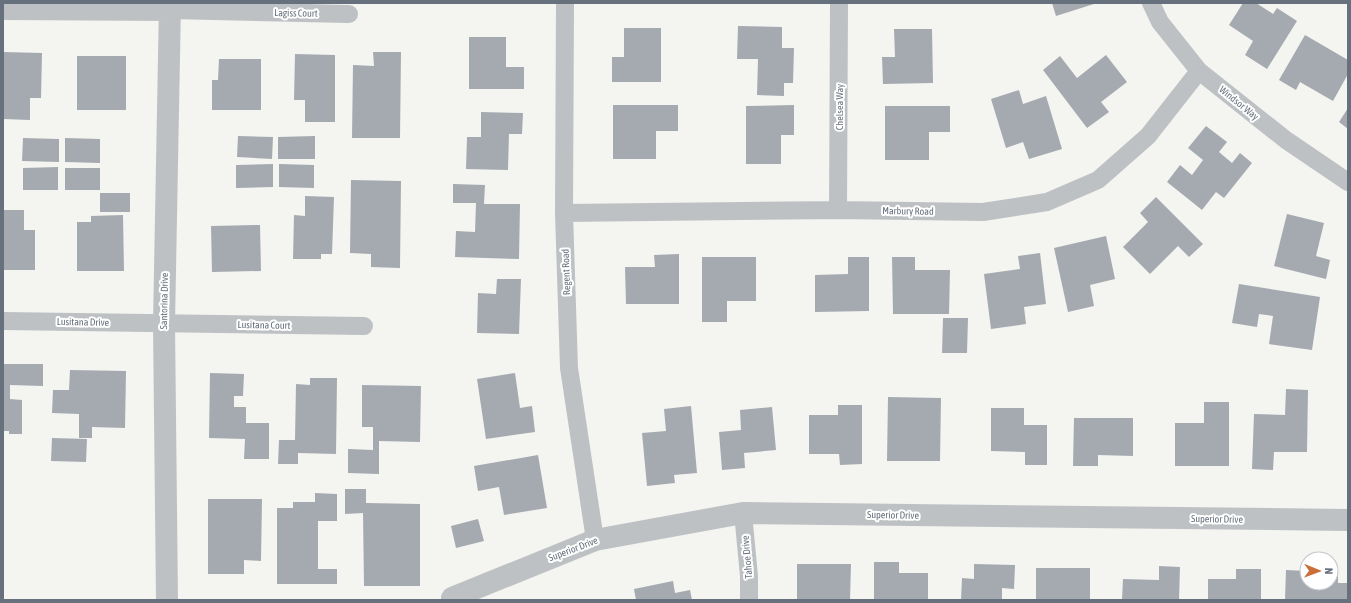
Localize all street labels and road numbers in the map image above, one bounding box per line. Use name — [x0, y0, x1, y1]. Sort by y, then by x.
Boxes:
street label: Lagiss Court — [274, 7, 318, 19]
street label: Chelsea Way — [834, 84, 845, 130]
street label: Windsor Way — [1217, 84, 1261, 122]
street label: Marbury Road — [882, 205, 934, 217]
street label: Regent Road — [560, 248, 572, 295]
street label: Santorina Drive — [158, 272, 170, 329]
street label: Lusitana Drive — [57, 316, 110, 328]
street label: Lusitana Court — [238, 319, 291, 331]
street label: Superior Drive — [867, 509, 920, 521]
street label: Superior Drive — [1191, 513, 1244, 525]
street label: Superior Drive — [547, 534, 600, 563]
street label: Tahoe Drive — [740, 535, 754, 579]

